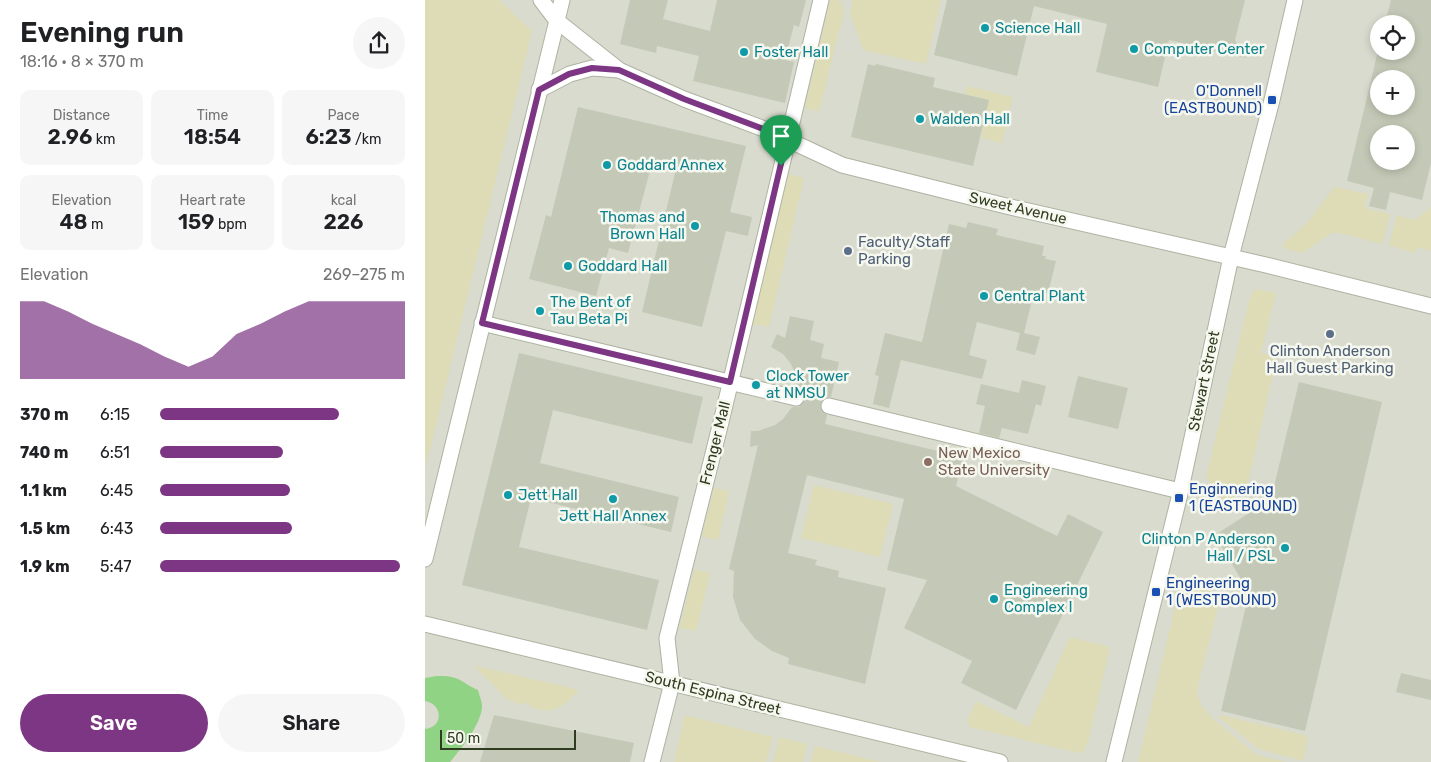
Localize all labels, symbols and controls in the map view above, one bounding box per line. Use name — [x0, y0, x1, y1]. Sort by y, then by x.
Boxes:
map controls — [1370, 15, 1415, 170]
button: locate — [1370, 15, 1415, 60]
text: Evening run — [20, 16, 184, 49]
button: share — [353, 17, 405, 69]
place label: Science Hall — [995, 19, 1080, 37]
marker: Science Hall — [979, 22, 991, 34]
place label: Computer Center — [1144, 40, 1265, 58]
place label: Foster Hall — [754, 43, 828, 61]
marker: Computer Center — [1128, 43, 1140, 55]
marker: Foster Hall — [738, 46, 750, 58]
text: 18:16 · 8 × 370 m — [20, 52, 144, 71]
button: + — [1370, 70, 1415, 115]
place label: O'Donnell (EASTBOUND) — [1164, 82, 1262, 117]
marker: O'Donnell (EASTBOUND) — [1266, 94, 1278, 106]
text: Distance — [53, 107, 110, 124]
text: Time — [197, 107, 228, 124]
text: Pace — [327, 107, 360, 124]
place label: Walden Hall — [930, 110, 1010, 128]
marker: Walden Hall — [914, 113, 926, 125]
pin — [760, 115, 802, 166]
icon: arrive — [767, 122, 795, 150]
text: 2.96 — [48, 124, 92, 149]
text: 18:54 — [184, 124, 241, 149]
text: 6:23 — [305, 124, 352, 149]
button: − — [1370, 125, 1415, 170]
text: km — [92, 131, 115, 148]
text: /km — [352, 131, 382, 148]
place label: Goddard Annex — [617, 156, 724, 174]
marker: Goddard Annex — [601, 159, 613, 171]
street label: Sweet Avenue — [967, 188, 1069, 228]
text: Elevation — [52, 192, 112, 209]
text: Heart rate — [180, 192, 245, 209]
text: kcal — [331, 192, 356, 209]
place label: Thomas and Brown Hall — [600, 208, 685, 243]
text: 48 — [60, 209, 88, 234]
text: 159 — [178, 209, 214, 234]
text: 226 — [323, 209, 364, 234]
text: m — [88, 216, 103, 233]
text: bpm — [214, 216, 247, 233]
marker: Thomas and Brown Hall — [689, 220, 701, 232]
place label: Faculty/Staff Parking — [858, 233, 950, 268]
marker: Faculty/Staff Parking — [842, 245, 854, 257]
place label: Goddard Hall — [578, 257, 667, 275]
marker: Goddard Hall — [562, 260, 574, 272]
text: Elevation — [20, 265, 89, 284]
text: 269–275 m — [323, 265, 405, 284]
place label: Central Plant — [994, 287, 1085, 305]
marker: Central Plant — [978, 290, 990, 302]
place label: The Bent of Tau Beta Pi — [550, 293, 631, 328]
marker: The Bent of Tau Beta Pi — [534, 305, 546, 317]
marker: Clinton Anderson Hall Guest Parking — [1324, 328, 1336, 340]
street label: Stewart Street — [1185, 329, 1223, 433]
place label: Clinton Anderson Hall Guest Parking — [1266, 342, 1394, 377]
place label: Clock Tower at NMSU — [766, 367, 849, 402]
marker: Clock Tower at NMSU — [750, 379, 762, 391]
street label: Frenger Mall — [696, 399, 734, 487]
text: 370 m — [20, 405, 69, 424]
text: 6:15 — [100, 405, 130, 424]
text: 740 m — [20, 443, 69, 462]
text: 6:51 — [100, 443, 130, 462]
place label: New Mexico State University — [938, 444, 1050, 479]
marker: New Mexico State University — [922, 456, 934, 468]
place label: Enginnering 1 (EASTBOUND) — [1189, 480, 1297, 515]
text: 1.1 km — [20, 481, 67, 500]
text: 6:45 — [100, 481, 133, 500]
place label: Jett Hall — [518, 486, 578, 504]
marker: Jett Hall — [502, 489, 514, 501]
marker: Enginnering 1 (EASTBOUND) — [1173, 492, 1185, 504]
marker: Jett Hall Annex — [607, 493, 619, 505]
place label: Jett Hall Annex — [559, 507, 667, 525]
text: 1.5 km — [20, 519, 70, 538]
text: 6:43 — [100, 519, 133, 538]
place label: Clinton P Anderson Hall / PSL — [1141, 530, 1276, 565]
marker: Clinton P Anderson Hall / PSL — [1279, 542, 1291, 554]
text: 1.9 km — [20, 557, 70, 576]
text: 5:47 — [100, 557, 131, 576]
place label: Engineering 1 (WESTBOUND) — [1166, 574, 1276, 609]
place label: Engineering Complex I — [1004, 581, 1088, 616]
marker: Engineering 1 (WESTBOUND) — [1150, 586, 1162, 598]
marker: Engineering Complex I — [988, 593, 1000, 605]
street label: South Espina Street — [643, 667, 783, 719]
button: Save — [20, 694, 208, 752]
button: Share — [218, 694, 405, 752]
scale bar — [440, 727, 576, 750]
text: 50 m — [447, 730, 480, 747]

